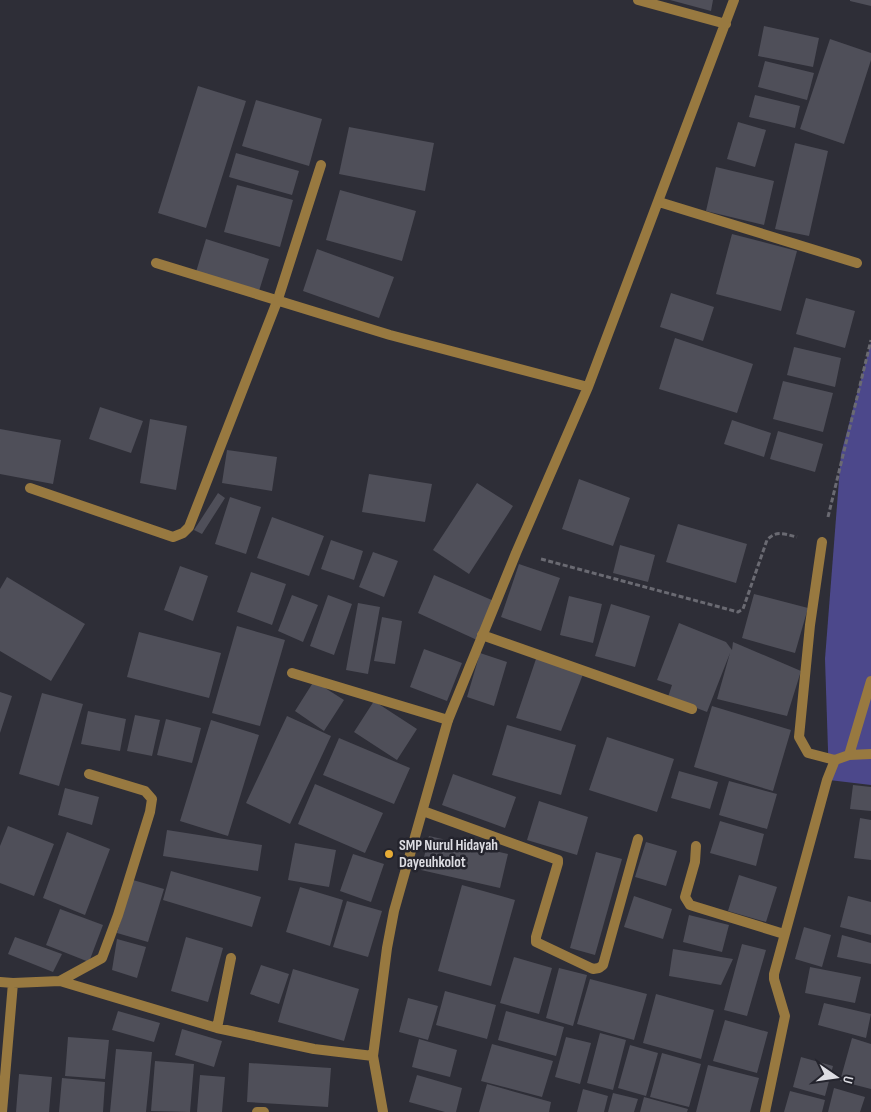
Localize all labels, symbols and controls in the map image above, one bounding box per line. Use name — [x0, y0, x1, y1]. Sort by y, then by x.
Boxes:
place label: SMP Nurul Hidayah Dayeuhkolot — [399, 836, 498, 872]
marker: SMP Nurul Hidayah Dayeuhkolot — [383, 848, 395, 860]
north arrow — [811, 1052, 861, 1102]
text: U — [839, 1074, 857, 1085]

